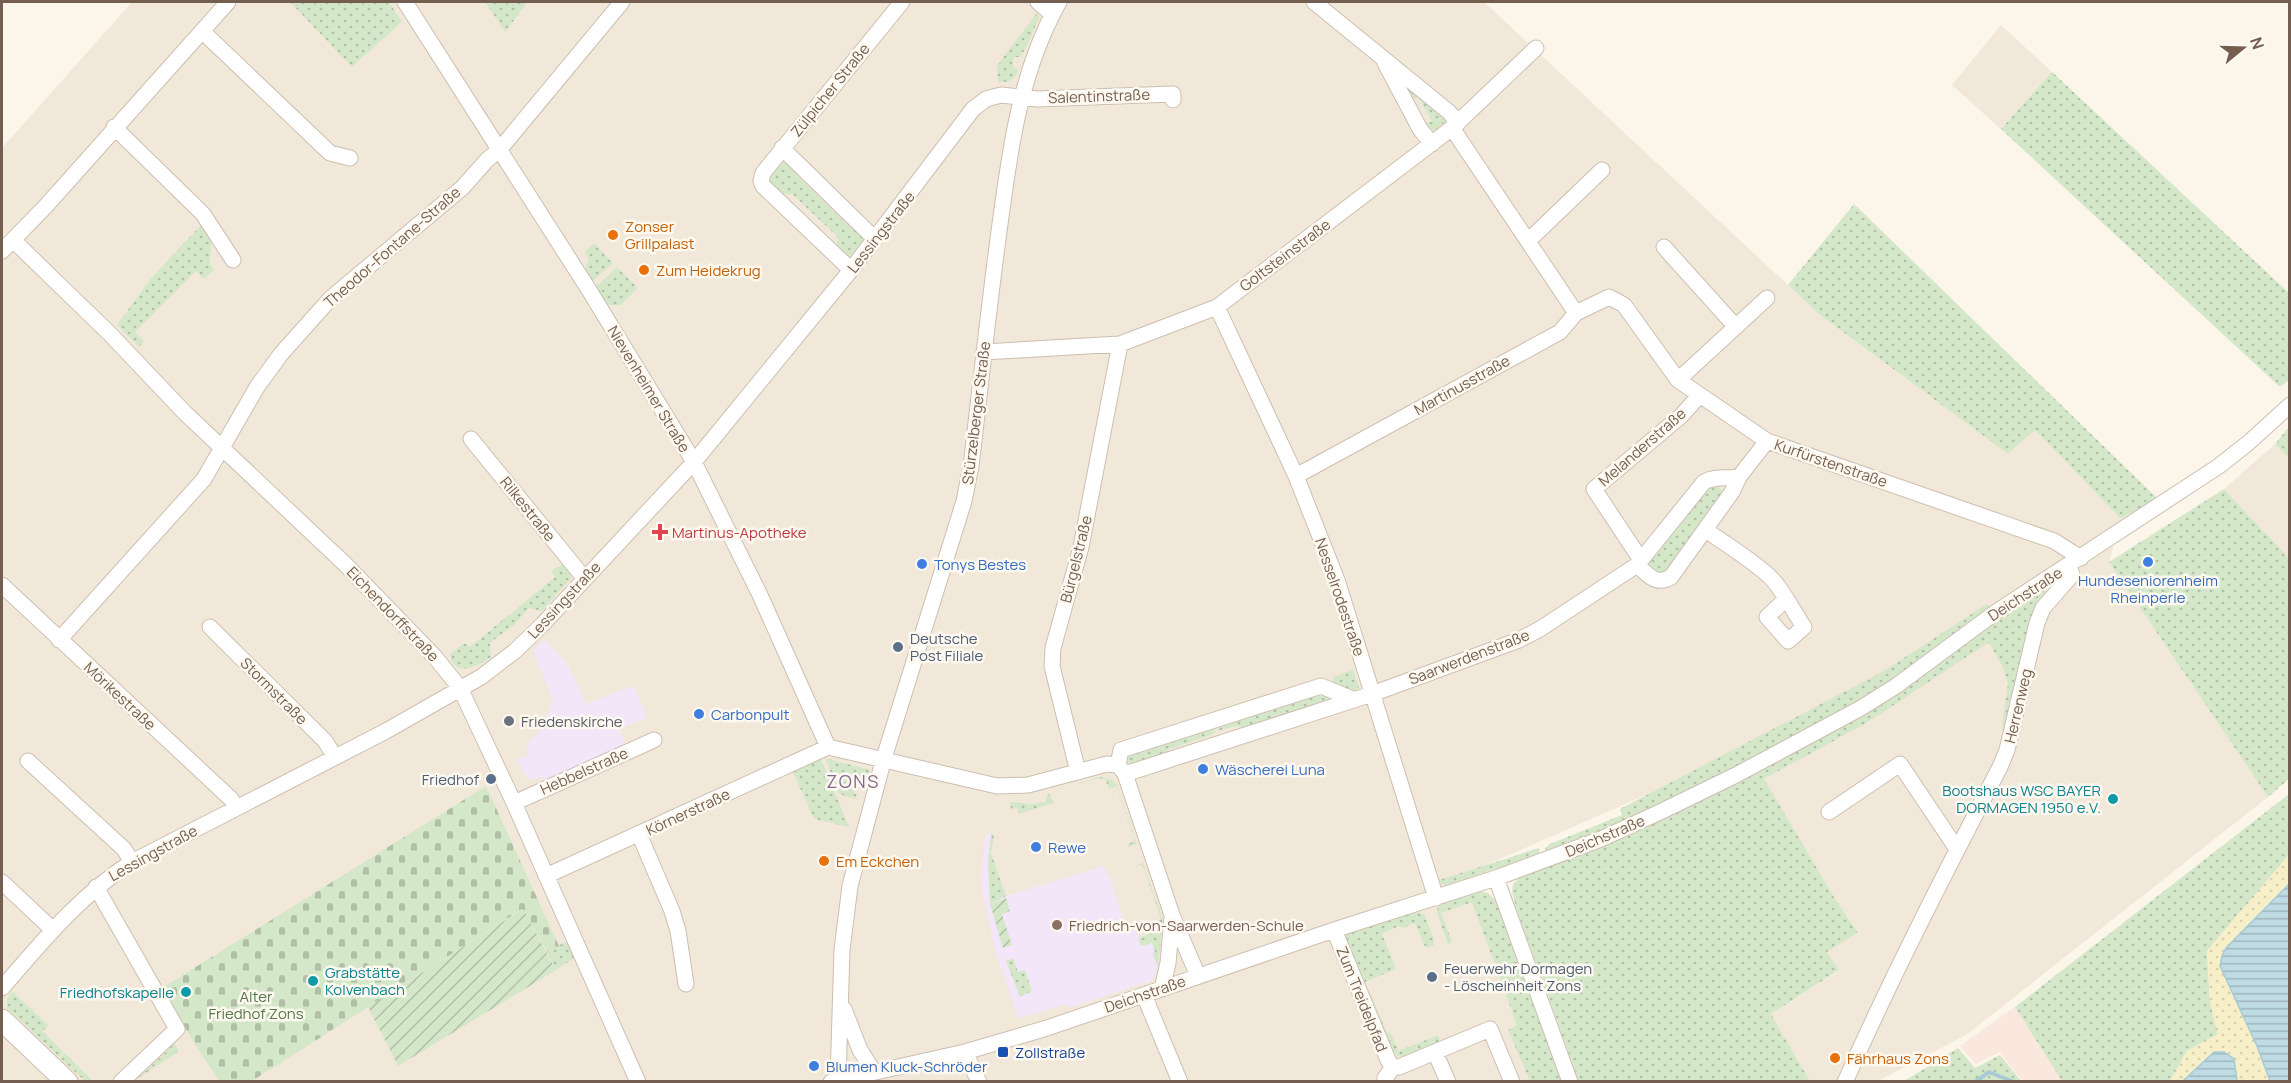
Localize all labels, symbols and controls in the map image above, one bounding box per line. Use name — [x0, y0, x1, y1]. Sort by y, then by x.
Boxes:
north arrow — [2213, 18, 2273, 78]
text: N — [2245, 34, 2269, 52]
street label: Zülpicher Straße — [786, 39, 874, 141]
street label: Salentinstraße — [1048, 84, 1151, 108]
street label: Theodor-Fontane-Straße — [319, 182, 465, 312]
street label: Lessingstraße — [842, 187, 920, 277]
street label: Goltsteinstraße — [1235, 214, 1335, 296]
place label: Zonser Grillpalast — [625, 216, 694, 254]
marker: Zonser Grillpalast — [606, 228, 620, 242]
place label: Zum Heidekrug — [656, 260, 761, 281]
marker: Zum Heidekrug — [637, 263, 651, 277]
street label: Nievenheimer Straße — [603, 322, 695, 457]
street label: Stürzelberger Straße — [957, 340, 995, 486]
street label: Martinusstraße — [1410, 350, 1514, 420]
street label: Melanderstraße — [1594, 403, 1691, 491]
street label: Kurfürstenstraße — [1772, 434, 1890, 492]
street label: Rilkestraße — [495, 472, 561, 546]
street label: Bürgelstraße — [1055, 513, 1097, 605]
place label: Martinus-Apotheke — [672, 522, 807, 543]
marker: Martinus-Apotheke — [653, 525, 667, 539]
street label: Nesselrodestraße — [1310, 535, 1370, 659]
place label: Tonys Bestes — [934, 554, 1026, 575]
marker: Hundeseniorenheim Rheinperle — [2141, 555, 2155, 569]
street label: Lessingstraße — [523, 557, 605, 643]
marker: Tonys Bestes — [915, 557, 929, 571]
street label: Eichendorffstraße — [342, 562, 444, 666]
street label: Deichstraße — [1984, 562, 2066, 626]
place label: Hundeseniorenheim Rheinperle — [2078, 570, 2218, 608]
street label: Saarwerdenstraße — [1406, 624, 1533, 690]
place label: Deutsche Post Filiale — [910, 628, 984, 666]
marker: Deutsche Post Filiale — [891, 640, 905, 654]
street label: Stormstraße — [236, 653, 312, 729]
street label: Mörikestraße — [79, 657, 161, 735]
street label: Herrenweg — [1999, 667, 2037, 745]
place label: Carbonpult — [711, 704, 789, 725]
marker: Carbonpult — [692, 707, 706, 721]
place label: Friedenskirche — [521, 711, 623, 732]
marker: Friedenskirche — [502, 714, 516, 728]
street label: Hebbelstraße — [537, 742, 631, 800]
place label: Wäscherei Luna — [1215, 759, 1325, 780]
marker: Wäscherei Luna — [1196, 762, 1210, 776]
place label: Friedhof — [422, 769, 480, 790]
district label: ZONS — [826, 769, 880, 793]
marker: Friedhof — [484, 772, 498, 786]
place label: Bootshaus WSC BAYER DORMAGEN 1950 e.V. — [1942, 780, 2101, 818]
street label: Körnerstraße — [643, 783, 734, 841]
marker: Bootshaus WSC BAYER DORMAGEN 1950 e.V. — [2106, 792, 2120, 806]
street label: Deichstraße — [1562, 810, 1648, 862]
street label: Lessingstraße — [105, 820, 201, 886]
place label: Rewe — [1048, 837, 1086, 858]
marker: Rewe — [1029, 840, 1043, 854]
place label: Em Eckchen — [836, 851, 919, 872]
marker: Em Eckchen — [817, 854, 831, 868]
place label: Friedrich-von-Saarwerden-Schule — [1069, 915, 1304, 936]
marker: Friedrich-von-Saarwerden-Schule — [1050, 918, 1064, 932]
street label: Zum Treidelpfad — [1331, 943, 1393, 1055]
place label: Feuerwehr Dormagen - Löscheinheit Zons — [1444, 958, 1592, 996]
place label: Grabstätte Kolvenbach — [325, 962, 405, 1000]
street label: Deichstraße — [1102, 970, 1189, 1018]
marker: Feuerwehr Dormagen - Löscheinheit Zons — [1425, 970, 1439, 984]
marker: Grabstätte Kolvenbach — [306, 974, 320, 988]
place label: Friedhofskapelle — [60, 982, 174, 1003]
marker: Friedhofskapelle — [179, 985, 193, 999]
park label: Alter Friedhof Zons — [208, 986, 304, 1024]
place label: Zollstraße — [1015, 1042, 1085, 1063]
marker: Zollstraße — [996, 1045, 1010, 1059]
place label: Fährhaus Zons — [1847, 1048, 1949, 1069]
marker: Fährhaus Zons — [1828, 1051, 1842, 1065]
place label: Blumen Kluck-Schröder — [826, 1056, 988, 1077]
marker: Blumen Kluck-Schröder — [807, 1059, 821, 1073]

